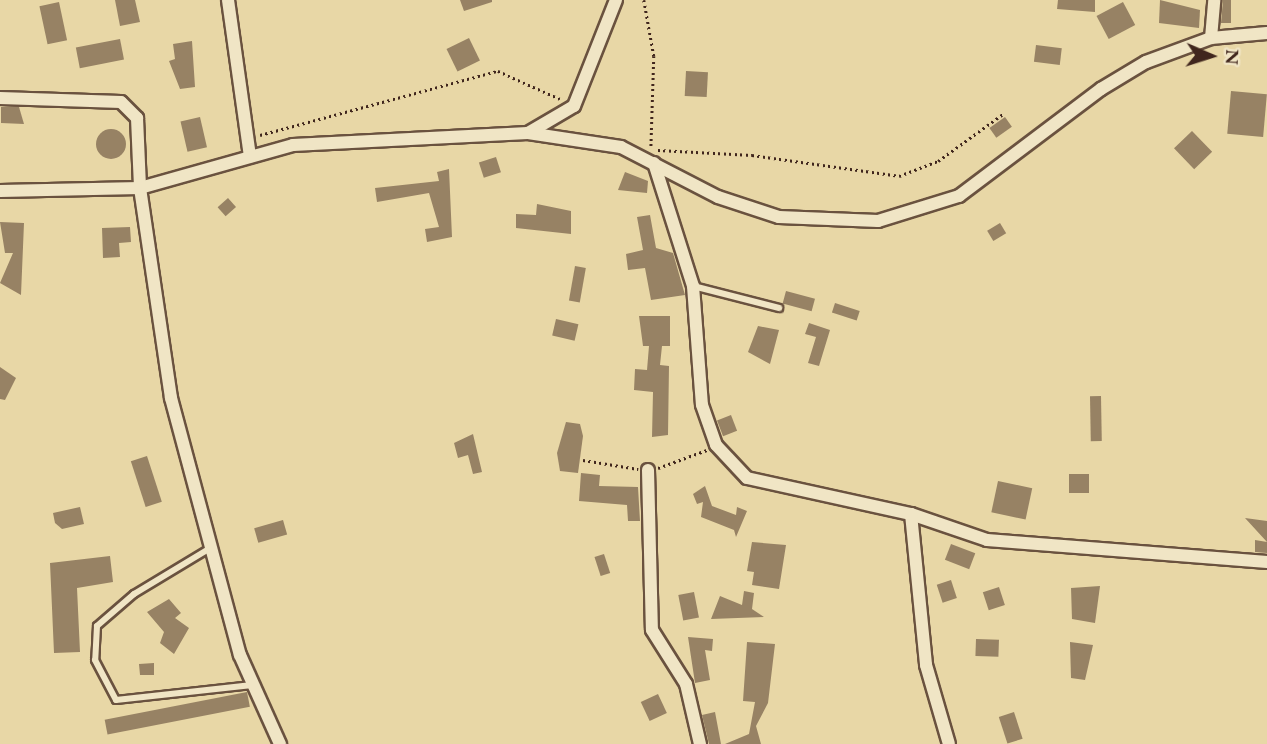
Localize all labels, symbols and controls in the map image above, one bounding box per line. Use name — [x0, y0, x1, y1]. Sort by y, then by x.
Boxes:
north arrow — [1176, 21, 1246, 91]
text: N — [1220, 49, 1245, 65]

